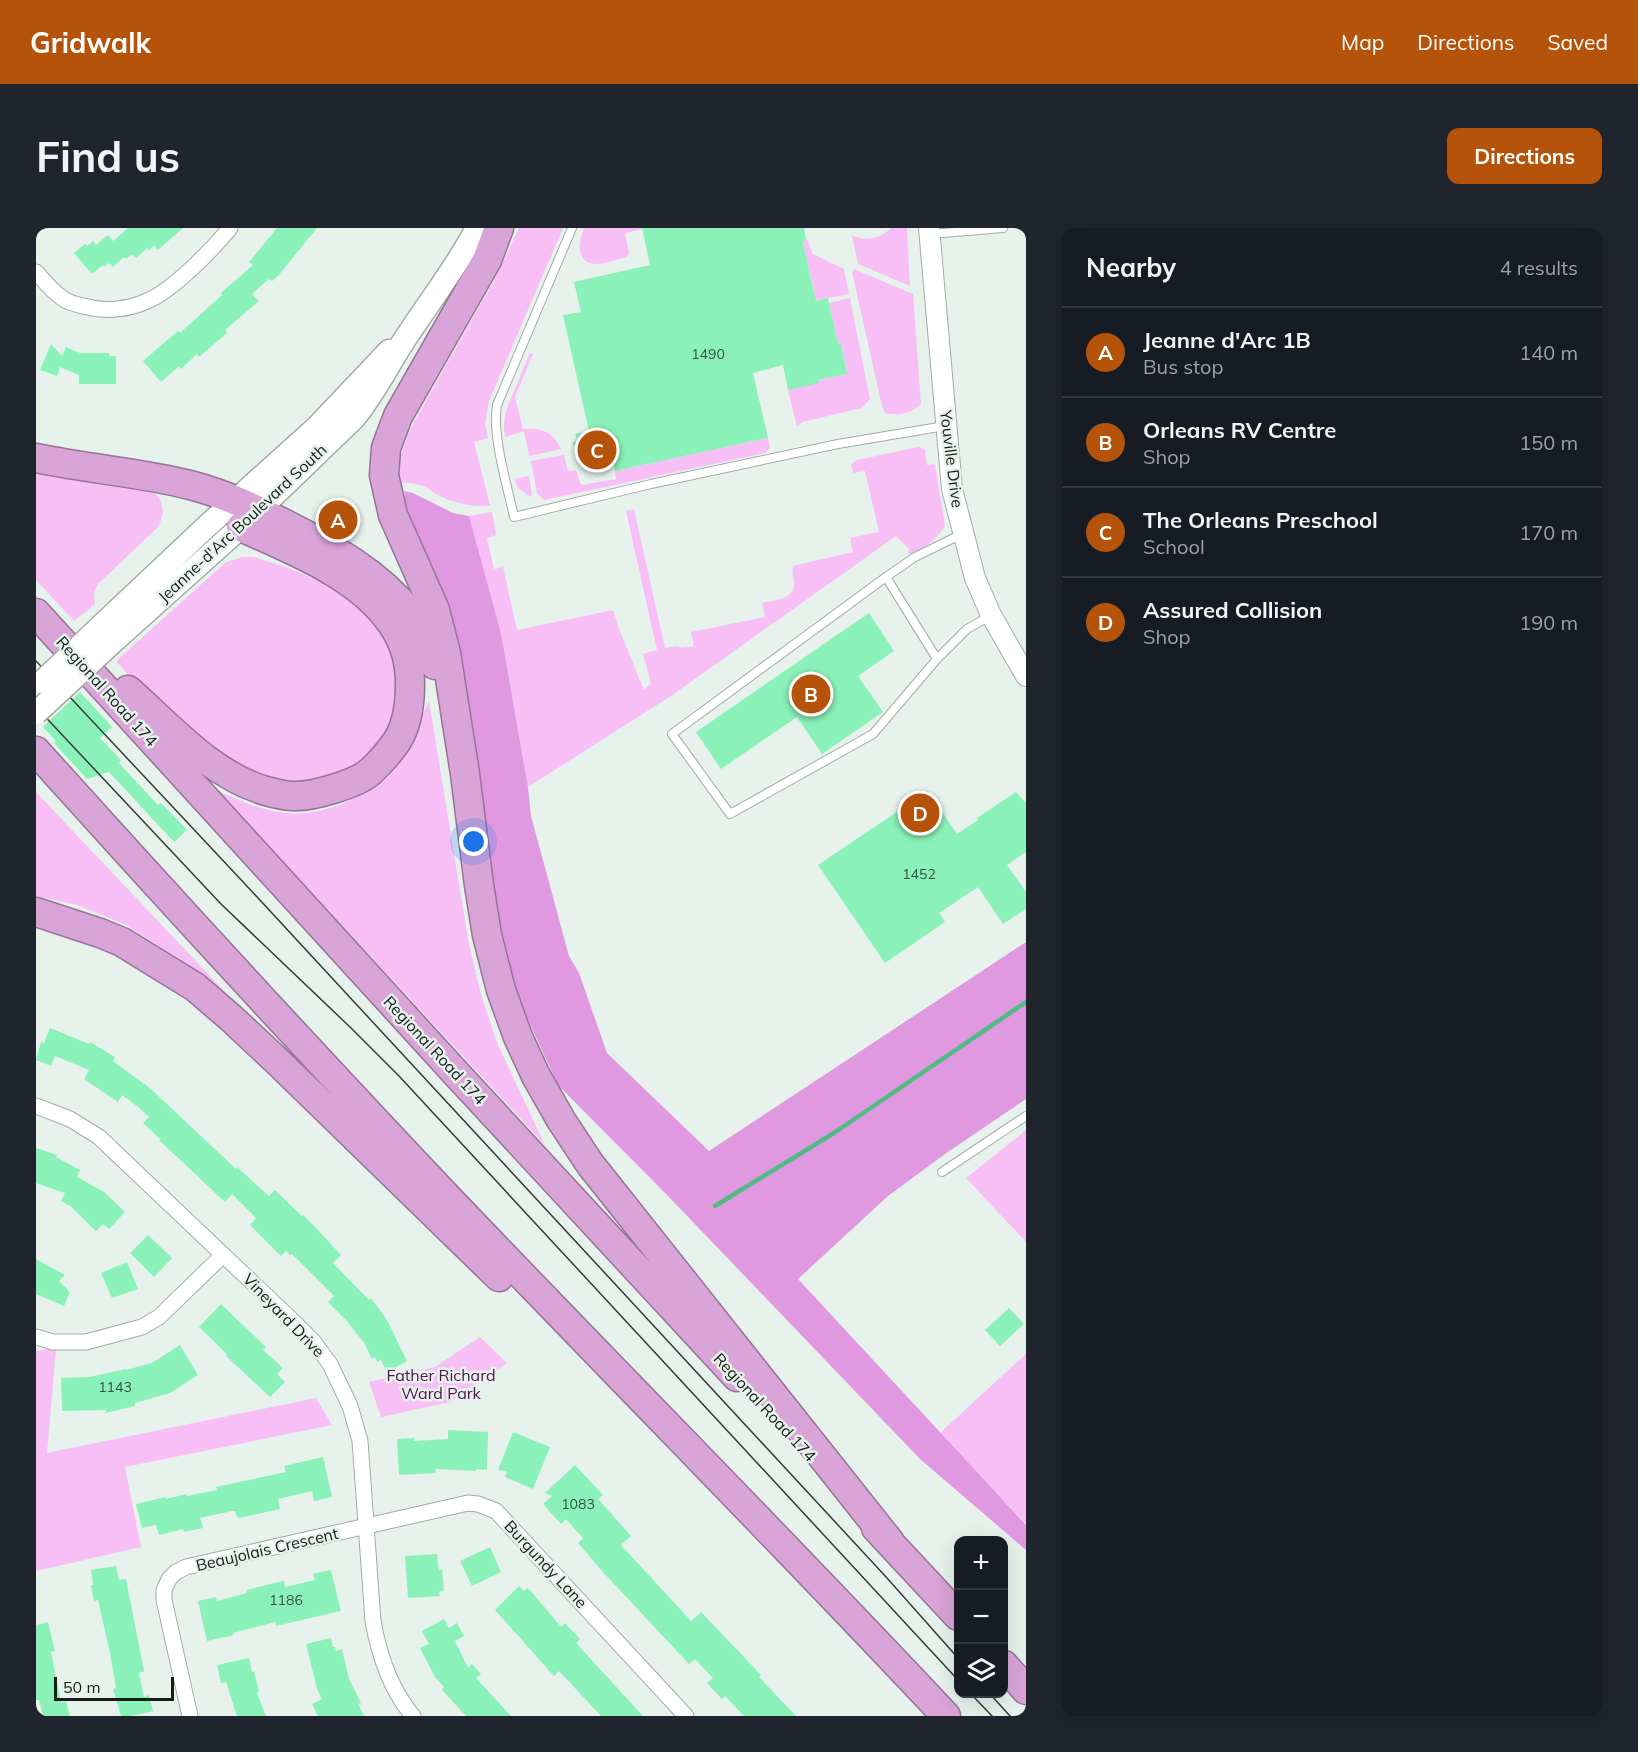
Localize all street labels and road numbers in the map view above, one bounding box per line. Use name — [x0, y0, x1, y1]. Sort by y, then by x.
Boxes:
street label: Youville Drive — [936, 408, 968, 509]
street label: Jeanne-d'Arc Boulevard South — [153, 440, 331, 606]
street label: Regional Road 174 — [52, 632, 162, 751]
street label: Regional Road 174 — [379, 991, 491, 1109]
street label: Vineyard Drive — [239, 1269, 329, 1361]
street label: Regional Road 174 — [709, 1348, 821, 1466]
street label: Burgundy Lane — [500, 1516, 592, 1612]
street label: Beaujolais Crescent — [194, 1523, 340, 1575]

